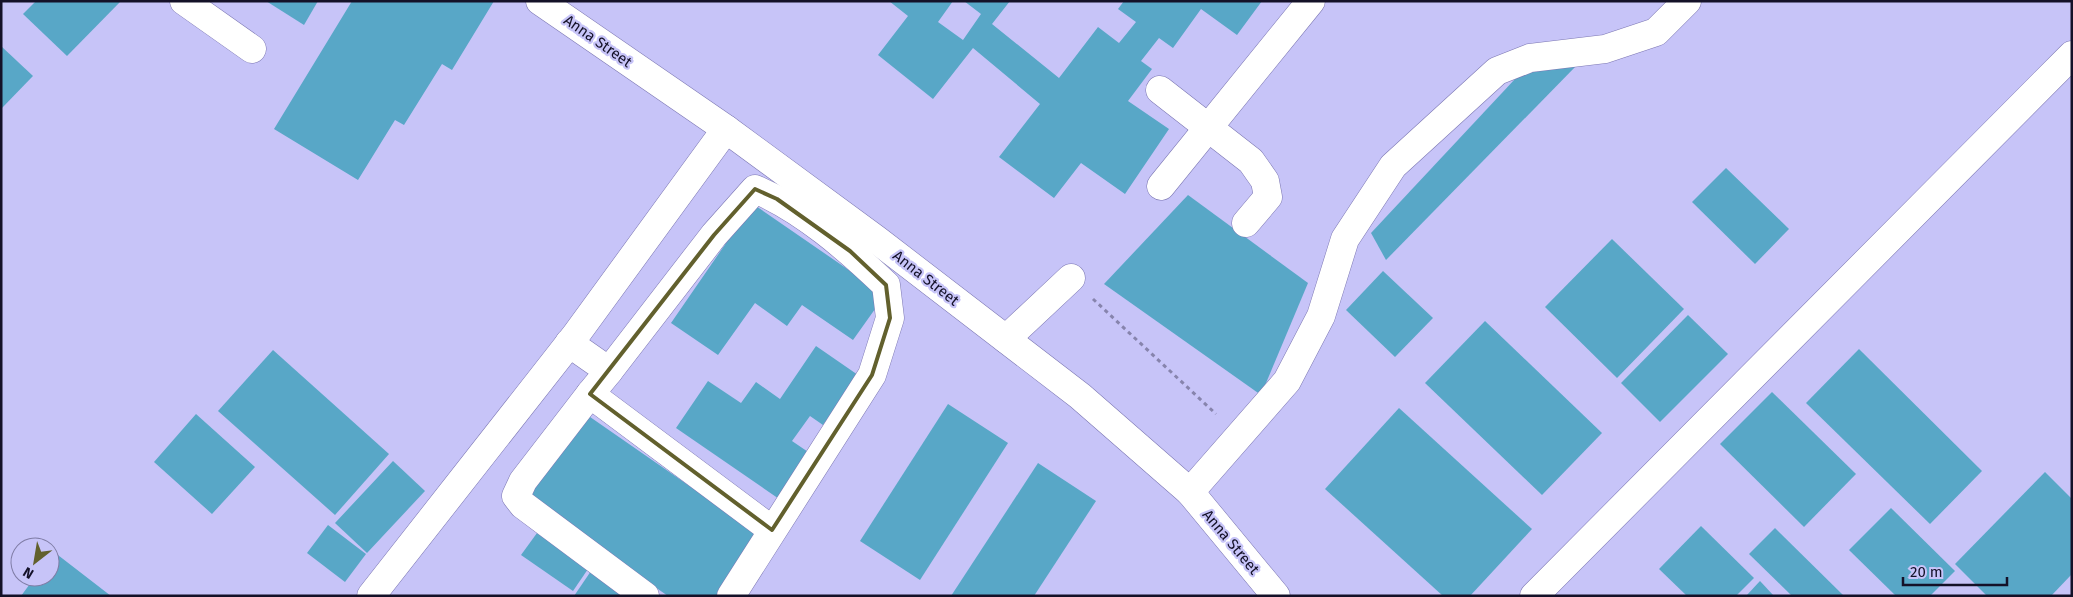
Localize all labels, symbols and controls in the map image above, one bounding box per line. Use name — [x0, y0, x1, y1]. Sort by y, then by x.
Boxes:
street label: Anna Street — [560, 11, 636, 71]
street label: Anna Street — [889, 247, 963, 310]
street label: Anna Street — [1199, 506, 1264, 578]
north arrow — [10, 537, 60, 587]
scale bar — [1903, 554, 2007, 586]
text: N — [20, 563, 37, 582]
text: 20 m — [1910, 563, 1943, 581]

